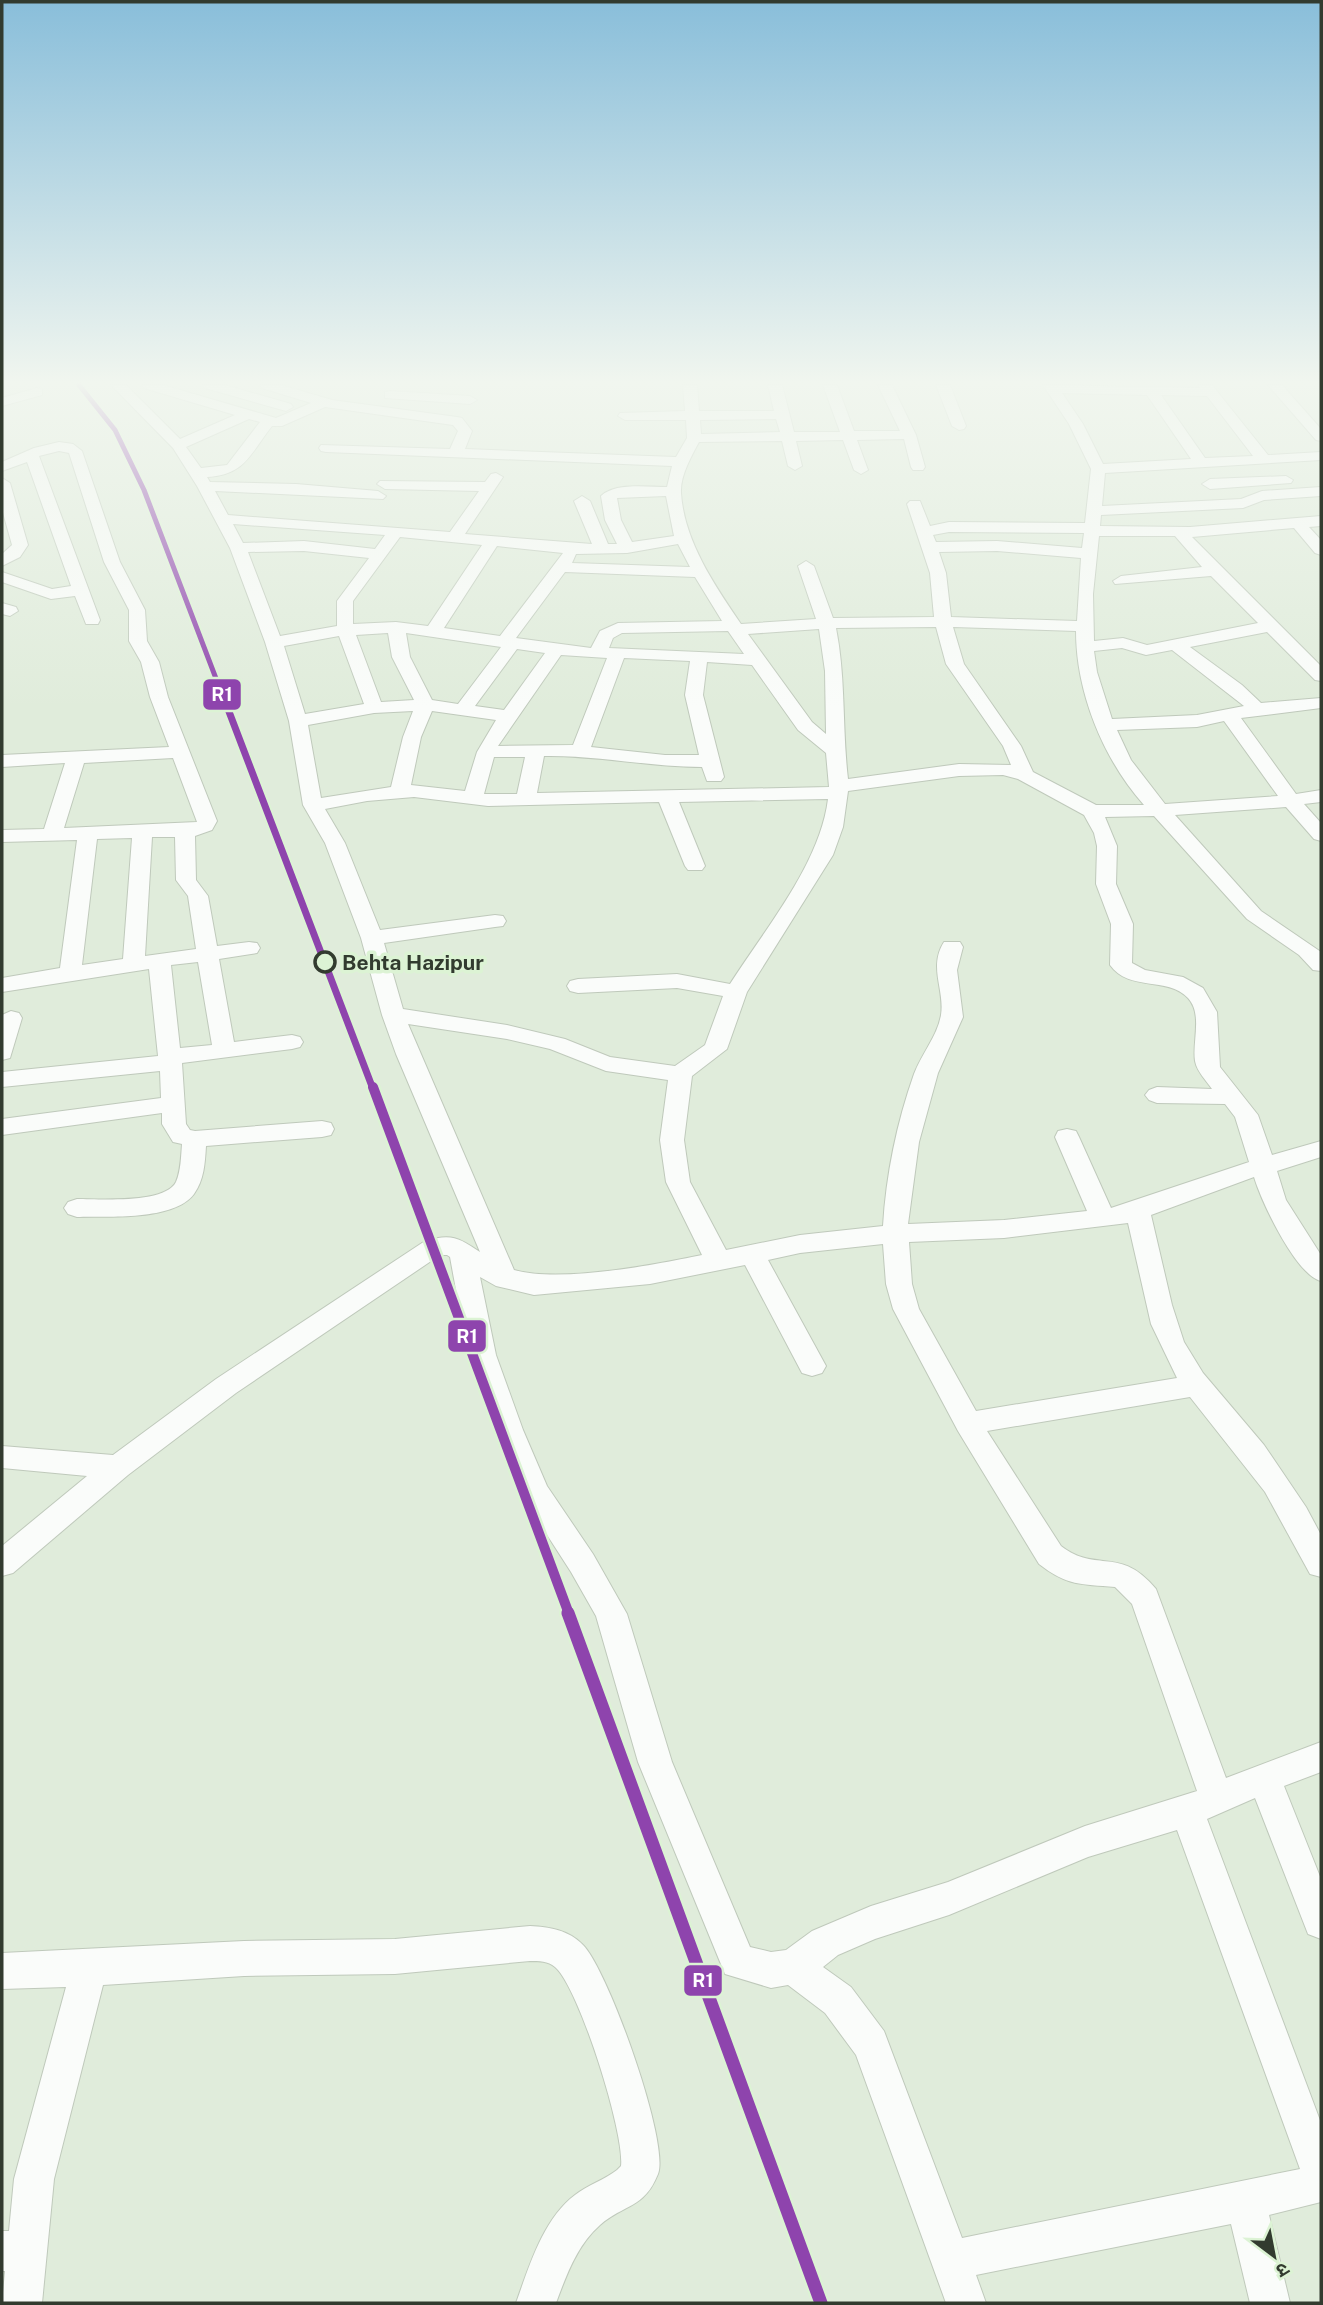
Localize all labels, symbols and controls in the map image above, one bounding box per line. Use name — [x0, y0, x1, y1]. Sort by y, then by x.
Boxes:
line badge: R1 — [202, 678, 242, 711]
text: R1 — [211, 683, 233, 705]
place label: Behta Hazipur — [342, 950, 484, 975]
marker: Behta Hazipur — [314, 951, 336, 973]
line badge: R1 — [447, 1319, 487, 1353]
text: R1 — [456, 1325, 478, 1347]
line badge: R1 — [683, 1964, 723, 1997]
text: R1 — [692, 1969, 714, 1991]
north arrow — [1239, 2221, 1309, 2291]
text: उ — [1272, 2258, 1294, 2283]

